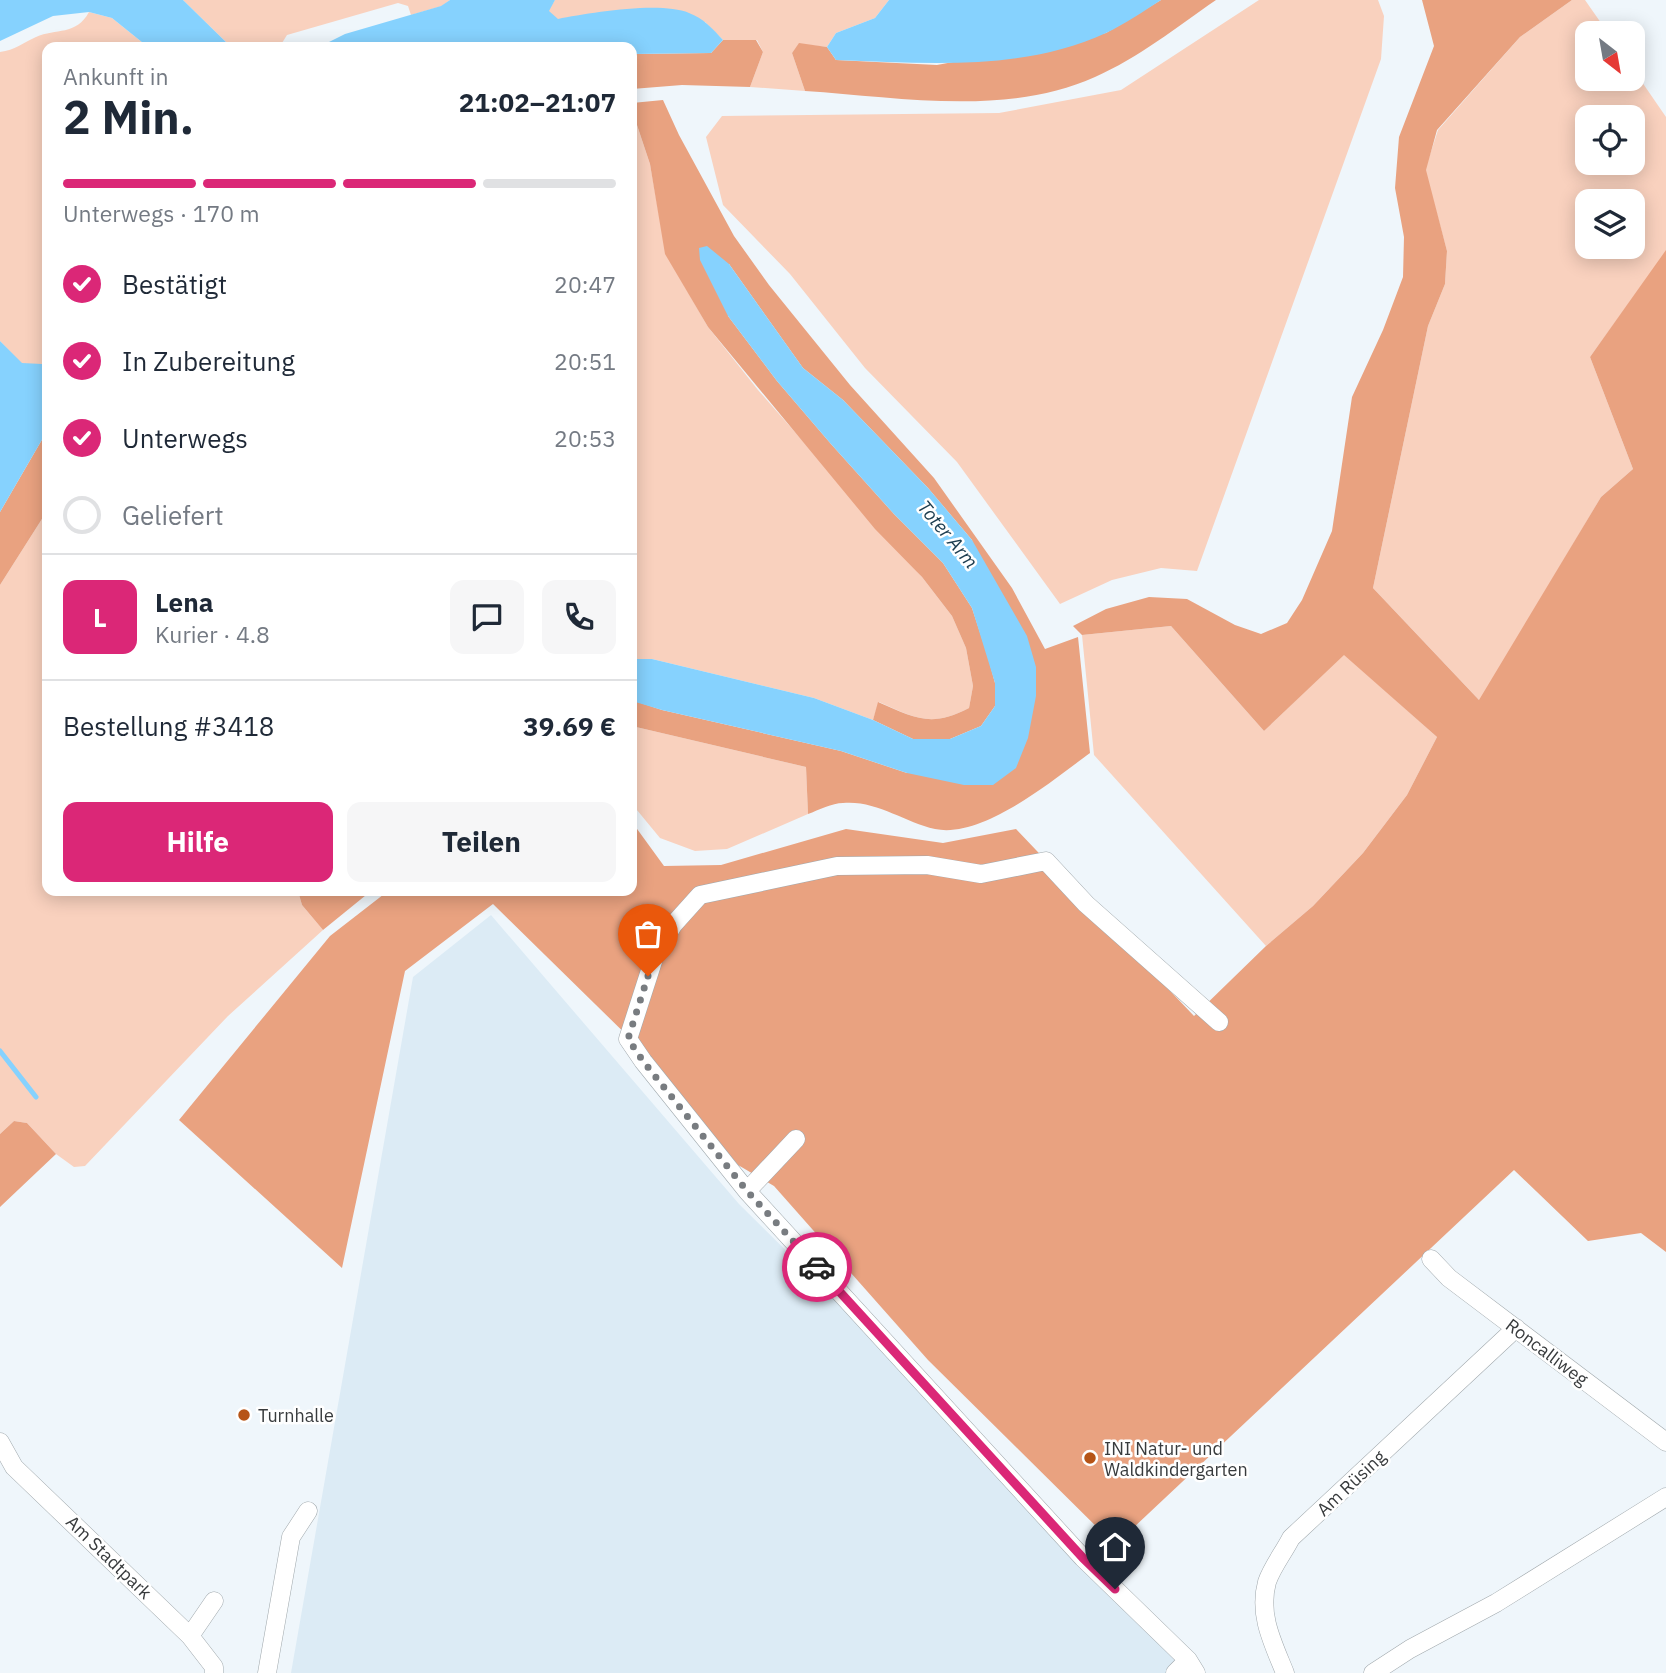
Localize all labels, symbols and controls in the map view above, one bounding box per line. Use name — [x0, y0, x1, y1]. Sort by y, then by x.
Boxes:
north arrow — [1575, 21, 1645, 91]
map controls — [1575, 21, 1645, 259]
text: Ankunft in — [63, 61, 169, 91]
text: 21:02–21:07 — [459, 85, 616, 119]
text: 2 Min. — [63, 87, 194, 147]
button: locate — [1575, 105, 1645, 175]
button: layers — [1575, 189, 1645, 259]
text: Unterwegs · 170 m — [63, 198, 260, 228]
icon: check — [63, 265, 101, 303]
text: Bestätigt — [122, 267, 227, 301]
text: 20:47 — [554, 269, 616, 299]
icon: check — [63, 342, 101, 380]
text: In Zubereitung — [122, 344, 295, 378]
text: 20:51 — [554, 346, 616, 376]
icon: check — [63, 419, 101, 457]
text: Unterwegs — [122, 421, 248, 455]
text: 20:53 — [554, 423, 616, 453]
water label: Toter Arm — [913, 495, 983, 573]
text: Geliefert — [122, 498, 224, 532]
button: chat — [450, 580, 524, 654]
button: phone — [542, 580, 616, 654]
text: Lena — [155, 585, 213, 619]
text: L — [93, 600, 107, 634]
text: Kurier · 4.8 — [155, 619, 270, 649]
text: Bestellung #3418 — [63, 709, 274, 743]
text: 39.69 € — [523, 709, 616, 743]
button: Hilfe — [63, 802, 333, 882]
button: Teilen — [347, 802, 616, 882]
pin — [618, 904, 678, 976]
icon: bag — [629, 915, 667, 953]
courier — [782, 1232, 852, 1302]
icon: car — [798, 1248, 836, 1286]
street label: Roncalliweg — [1501, 1313, 1593, 1391]
place label: Turnhalle — [258, 1404, 334, 1427]
marker: Turnhalle — [236, 1407, 252, 1423]
place label: INI Natur- und Waldkindergarten — [1104, 1437, 1248, 1481]
street label: Am Rüsing — [1312, 1445, 1391, 1521]
marker: INI Natur- und Waldkindergarten — [1082, 1450, 1098, 1466]
street label: Am Stadtpark — [61, 1510, 157, 1604]
pin — [1085, 1517, 1145, 1589]
icon: home — [1096, 1528, 1134, 1566]

